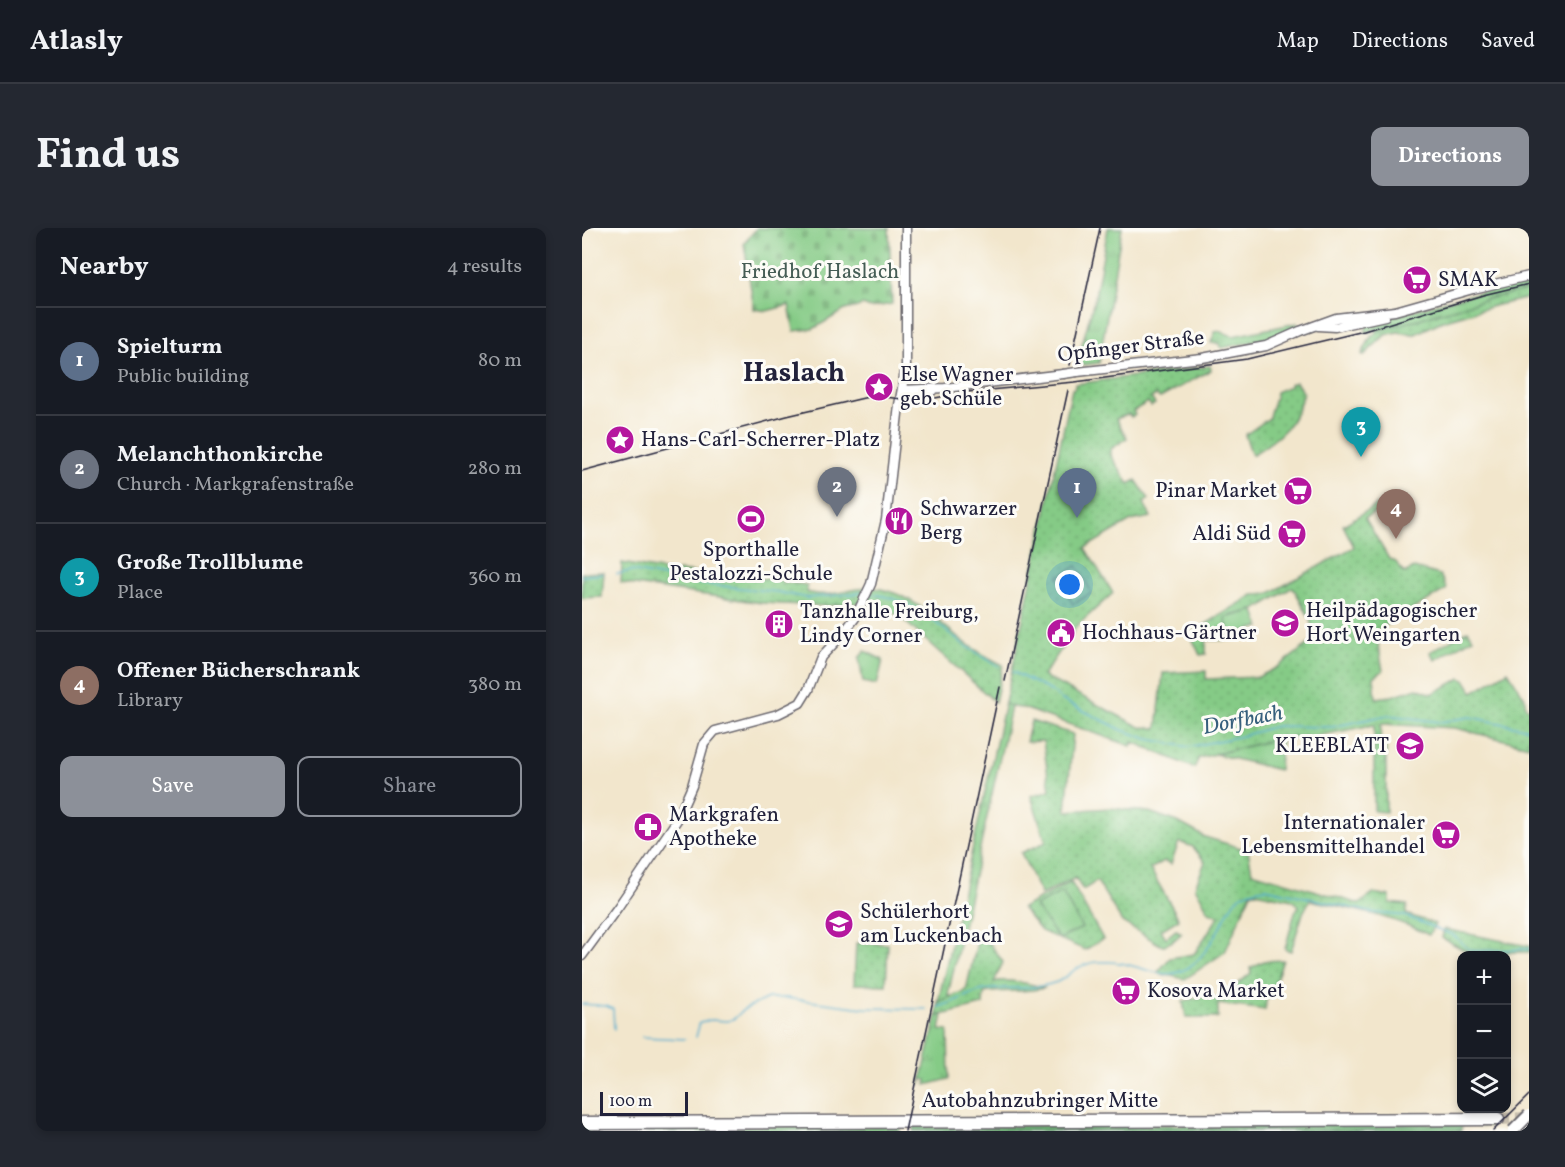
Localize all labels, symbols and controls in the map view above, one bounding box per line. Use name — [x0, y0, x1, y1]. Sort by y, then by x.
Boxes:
text: Atlasly — [30, 22, 123, 61]
text: Map — [1277, 27, 1319, 56]
text: Directions — [1352, 27, 1448, 56]
text: Saved — [1481, 27, 1535, 56]
text: Find us — [36, 127, 180, 186]
button: Directions — [1371, 127, 1529, 186]
text: Nearby — [60, 249, 149, 285]
text: 4 results — [447, 253, 522, 281]
park label: Friedhof Haslach — [741, 258, 899, 287]
supermarket icon: SMAK — [1401, 264, 1433, 296]
place label: SMAK — [1438, 266, 1498, 295]
street label: Opfinger Straße — [1056, 324, 1206, 370]
text: Spielturm — [117, 332, 223, 363]
text: 1 — [75, 347, 84, 375]
text: 80 m — [478, 347, 522, 375]
district label: Haslach — [743, 355, 845, 393]
place label: Else Wagner geb. Schüle — [900, 361, 1014, 414]
text: Public building — [117, 363, 249, 391]
place icon: Else Wagner geb. Schüle — [863, 371, 895, 403]
pin: 3 — [1342, 408, 1380, 457]
place icon: Hans-Carl-Scherrer-Platz — [604, 424, 636, 456]
place label: Hans-Carl-Scherrer-Platz — [641, 426, 880, 455]
text: Melanchthonkirche — [117, 440, 323, 471]
text: 2 — [74, 455, 85, 483]
text: 280 m — [467, 455, 522, 483]
pin: 2 — [818, 468, 856, 517]
pin: 1 — [1058, 468, 1096, 518]
text: Church · Markgrafenstraße — [117, 471, 354, 499]
supermarket icon: Pinar Market — [1282, 475, 1314, 507]
place label: Pinar Market — [1155, 477, 1277, 506]
pin: 4 — [1376, 490, 1416, 539]
place label: Schwarzer Berg — [920, 495, 1017, 548]
sports icon: Sporthalle Pestalozzi-Schule — [735, 503, 767, 535]
restaurant icon: Schwarzer Berg — [883, 505, 915, 537]
supermarket icon: Aldi Süd — [1276, 518, 1308, 550]
place label: Aldi Süd — [1192, 520, 1271, 549]
place label: Sporthalle Pestalozzi-Schule — [669, 536, 833, 589]
text: Große Trollblume — [117, 548, 303, 579]
text: 3 — [74, 563, 85, 591]
text: 360 m — [468, 563, 522, 591]
your location — [1055, 570, 1084, 599]
text: Place — [117, 579, 163, 607]
place label: Heilpädagogischer Hort Weingarten — [1306, 597, 1477, 650]
place label: Tanzhalle Freiburg, Lindy Corner — [800, 598, 979, 651]
school or university icon: Heilpädagogischer Hort Weingarten — [1269, 607, 1301, 639]
building icon: Tanzhalle Freiburg, Lindy Corner — [763, 608, 795, 640]
public building icon: Hochhaus-Gärtner — [1045, 617, 1077, 649]
place label: Hochhaus-Gärtner — [1082, 619, 1257, 648]
text: Offener Bücherschrank — [117, 656, 360, 687]
text: 4 — [73, 671, 86, 699]
text: 380 m — [468, 671, 522, 699]
text: Library — [117, 687, 183, 715]
water label: Dorfbach — [1200, 698, 1286, 744]
school or university icon: KLEEBLATT — [1394, 730, 1426, 762]
place label: KLEEBLATT — [1275, 732, 1389, 761]
button: Save — [60, 756, 285, 817]
button: Share — [297, 756, 522, 817]
place label: Markgrafen Apotheke — [669, 801, 779, 854]
place label: Internationaler Lebensmittelhandel — [1241, 809, 1425, 862]
pharmacy icon: Markgrafen Apotheke — [632, 811, 664, 843]
supermarket icon: Internationaler Lebensmittelhandel — [1430, 819, 1462, 851]
place label: Schülerhort am Luckenbach — [860, 898, 1003, 951]
school or university icon: Schülerhort am Luckenbach — [823, 908, 855, 940]
map controls — [1457, 951, 1511, 1113]
button: + — [1457, 951, 1511, 1005]
supermarket icon: Kosova Market — [1110, 975, 1142, 1007]
place label: Kosova Market — [1147, 977, 1285, 1006]
button: − — [1457, 1005, 1511, 1059]
button: layers — [1457, 1059, 1511, 1113]
street label: Autobahnzubringer Mitte — [922, 1087, 1158, 1116]
scale bar — [600, 1089, 688, 1116]
text: 100 m — [609, 1091, 652, 1113]

